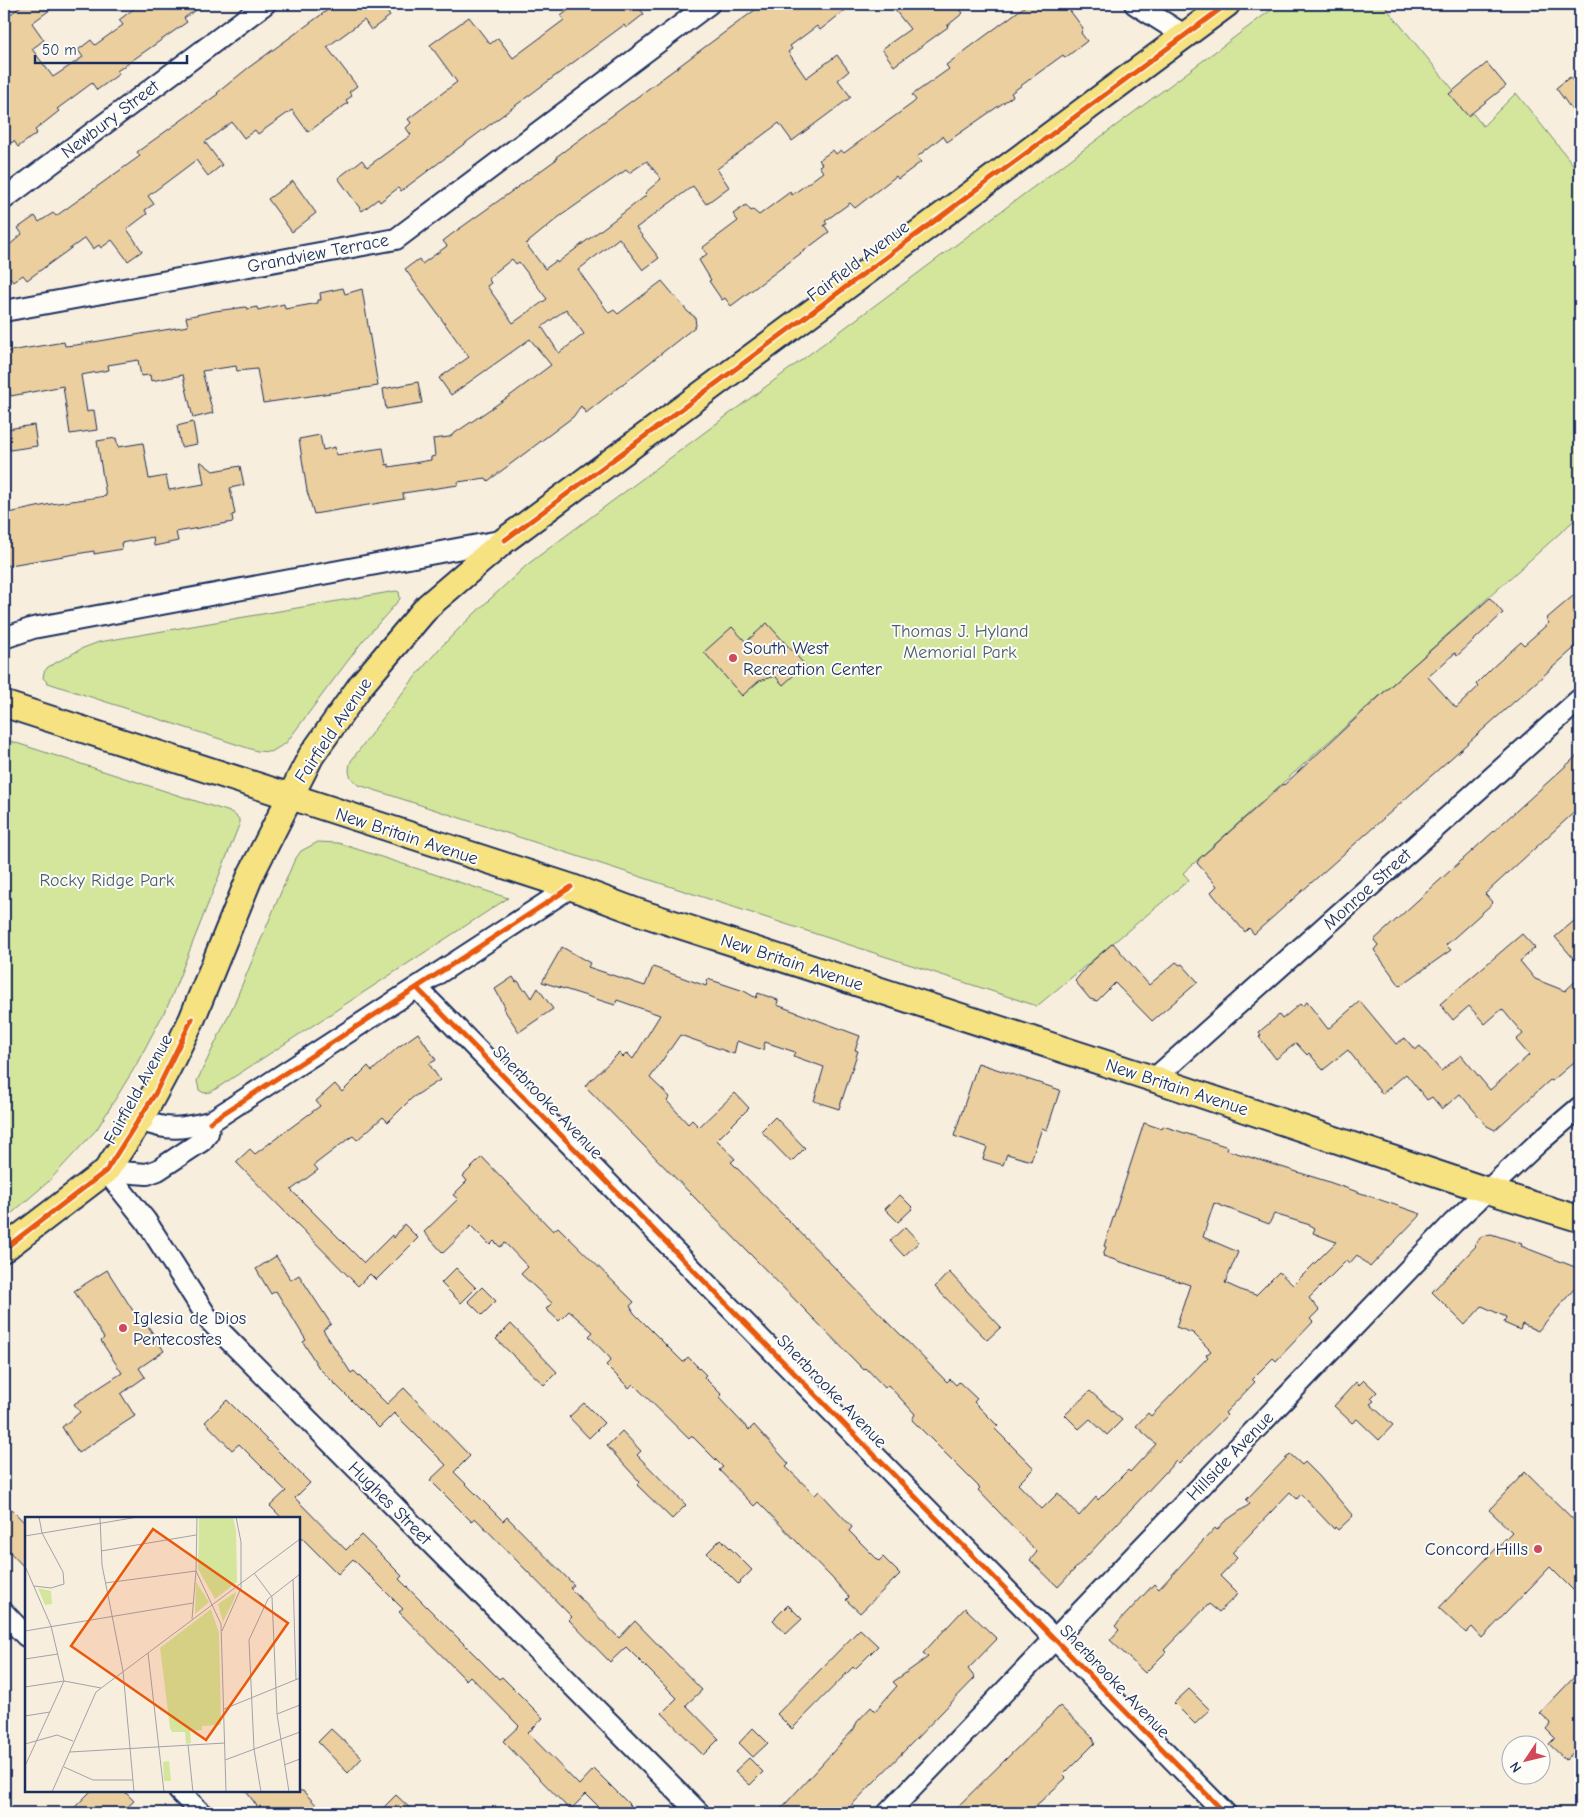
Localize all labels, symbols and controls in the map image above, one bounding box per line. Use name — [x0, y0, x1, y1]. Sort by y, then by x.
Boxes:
scale bar — [35, 32, 188, 64]
text: 50 m — [42, 41, 77, 59]
street label: Newbury Street — [57, 75, 164, 163]
street label: Fairfield Avenue — [803, 216, 913, 307]
street label: Grandview Terrace — [246, 229, 391, 278]
park label: Thomas J. Hyland Memorial Park — [891, 621, 1029, 663]
place label: South West Recreation Center — [743, 638, 883, 680]
marker: South West Recreation Center — [727, 652, 739, 664]
street label: Fairfield Avenue — [291, 674, 376, 787]
street label: New Britain Avenue — [333, 803, 481, 869]
street label: Monroe Street — [1319, 844, 1416, 934]
park label: Rocky Ridge Park — [40, 870, 175, 891]
street label: New Britain Avenue — [718, 929, 866, 995]
street label: Fairfield Avenue — [100, 1031, 177, 1148]
street label: Sherbrooke Avenue — [488, 1041, 607, 1163]
street label: New Britain Avenue — [1103, 1054, 1251, 1120]
place label: Iglesia de Dios Pentecostes — [133, 1308, 246, 1350]
marker: Iglesia de Dios Pentecostes — [117, 1322, 129, 1334]
street label: Sherbrooke Avenue — [772, 1330, 891, 1452]
street label: Hillside Avenue — [1183, 1407, 1278, 1505]
street label: Hughes Street — [344, 1457, 436, 1550]
inset map — [25, 1517, 300, 1792]
place label: Concord Hills — [1425, 1539, 1528, 1560]
marker: Concord Hills — [1532, 1543, 1544, 1555]
street label: Sherbrooke Avenue — [1055, 1620, 1174, 1742]
north arrow — [1502, 1734, 1552, 1784]
text: N — [1506, 1759, 1525, 1776]

